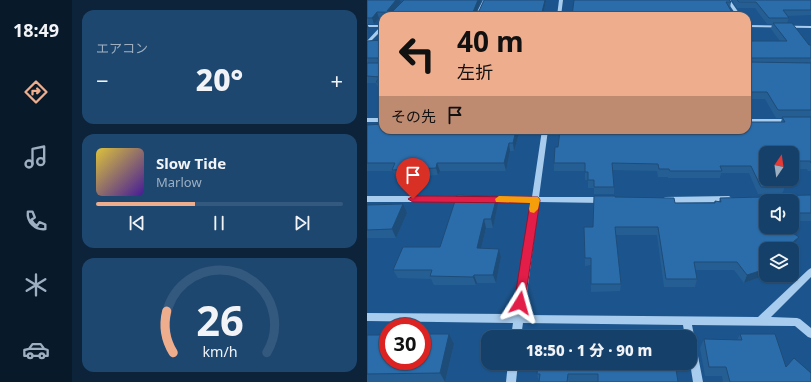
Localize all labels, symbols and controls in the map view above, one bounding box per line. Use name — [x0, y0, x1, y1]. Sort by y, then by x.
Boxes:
text: 18:49 — [13, 18, 59, 42]
text: 40 m — [457, 22, 524, 60]
icon: left — [391, 28, 443, 80]
text: エアコン — [96, 39, 148, 57]
text: 20° — [196, 59, 243, 100]
text: 左折 — [457, 60, 493, 84]
text: − — [96, 65, 109, 95]
text: + — [330, 65, 343, 95]
icon: directions — [22, 78, 50, 106]
icon: arrive — [444, 104, 466, 126]
text: その先 — [391, 106, 436, 126]
icon: music — [22, 143, 50, 171]
north arrow — [759, 146, 799, 186]
map controls — [759, 146, 799, 282]
text: Slow Tide — [156, 153, 226, 173]
pin — [396, 158, 430, 199]
icon: arrive — [402, 164, 424, 186]
text: Marlow — [156, 173, 202, 191]
button: sound — [759, 194, 799, 234]
icon: phone — [22, 207, 50, 235]
icon: previous — [126, 212, 148, 234]
icon: pause — [208, 212, 230, 234]
icon: next — [291, 212, 313, 234]
button: layers — [759, 242, 799, 282]
icon: climate — [22, 271, 50, 299]
position arrow — [499, 282, 541, 324]
text: 26 — [196, 292, 243, 348]
speed limit sign: 30 — [379, 318, 431, 370]
icon: car — [22, 336, 50, 364]
text: 18:50 · 1 分 · 90 m — [526, 340, 652, 360]
text: km/h — [202, 342, 237, 361]

